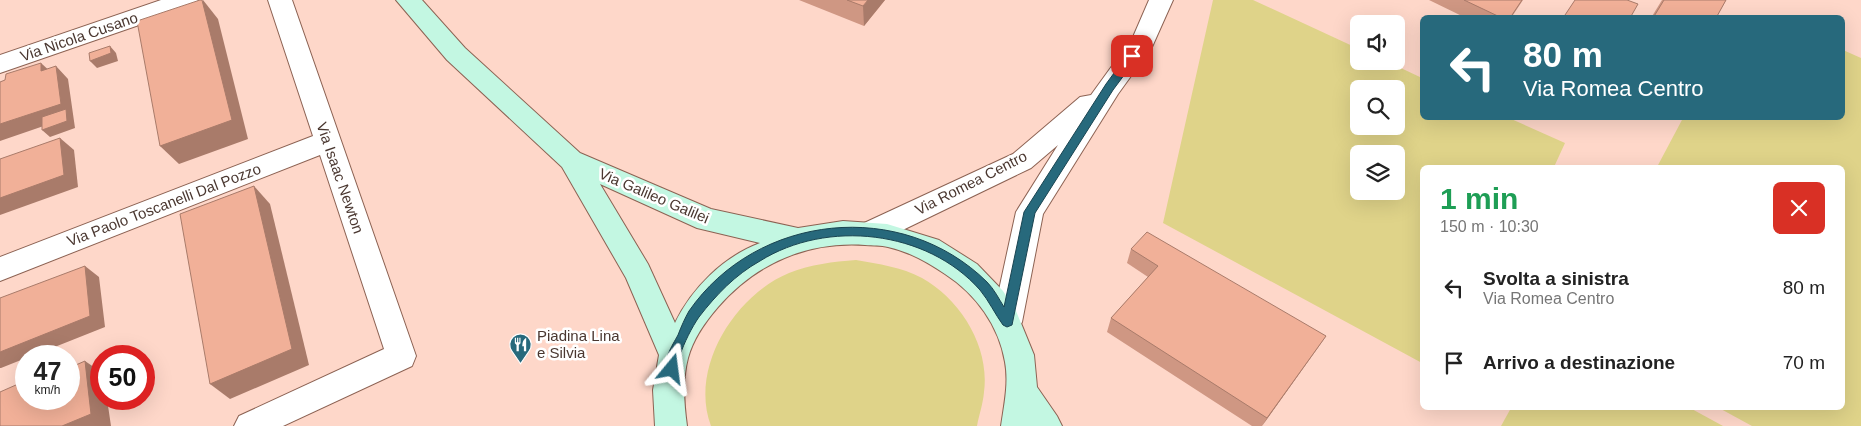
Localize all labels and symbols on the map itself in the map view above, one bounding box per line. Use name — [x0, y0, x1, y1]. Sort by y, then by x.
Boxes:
street label: Via Nicola Cusano — [18, 8, 140, 65]
pin — [1111, 35, 1153, 77]
street label: Via Isaac Newton — [313, 120, 367, 236]
street label: Via Romea Centro — [912, 147, 1029, 218]
street label: Via Paolo Toscanelli Dal Pozzo — [64, 160, 263, 249]
street label: Via Galileo Galilei — [597, 165, 712, 226]
place label: Piadina Lina e Silvia — [537, 327, 620, 361]
restaurant icon: Piadina Lina e Silvia — [509, 333, 533, 364]
position arrow — [645, 342, 697, 394]
speed limit sign: 50 — [90, 345, 155, 410]

